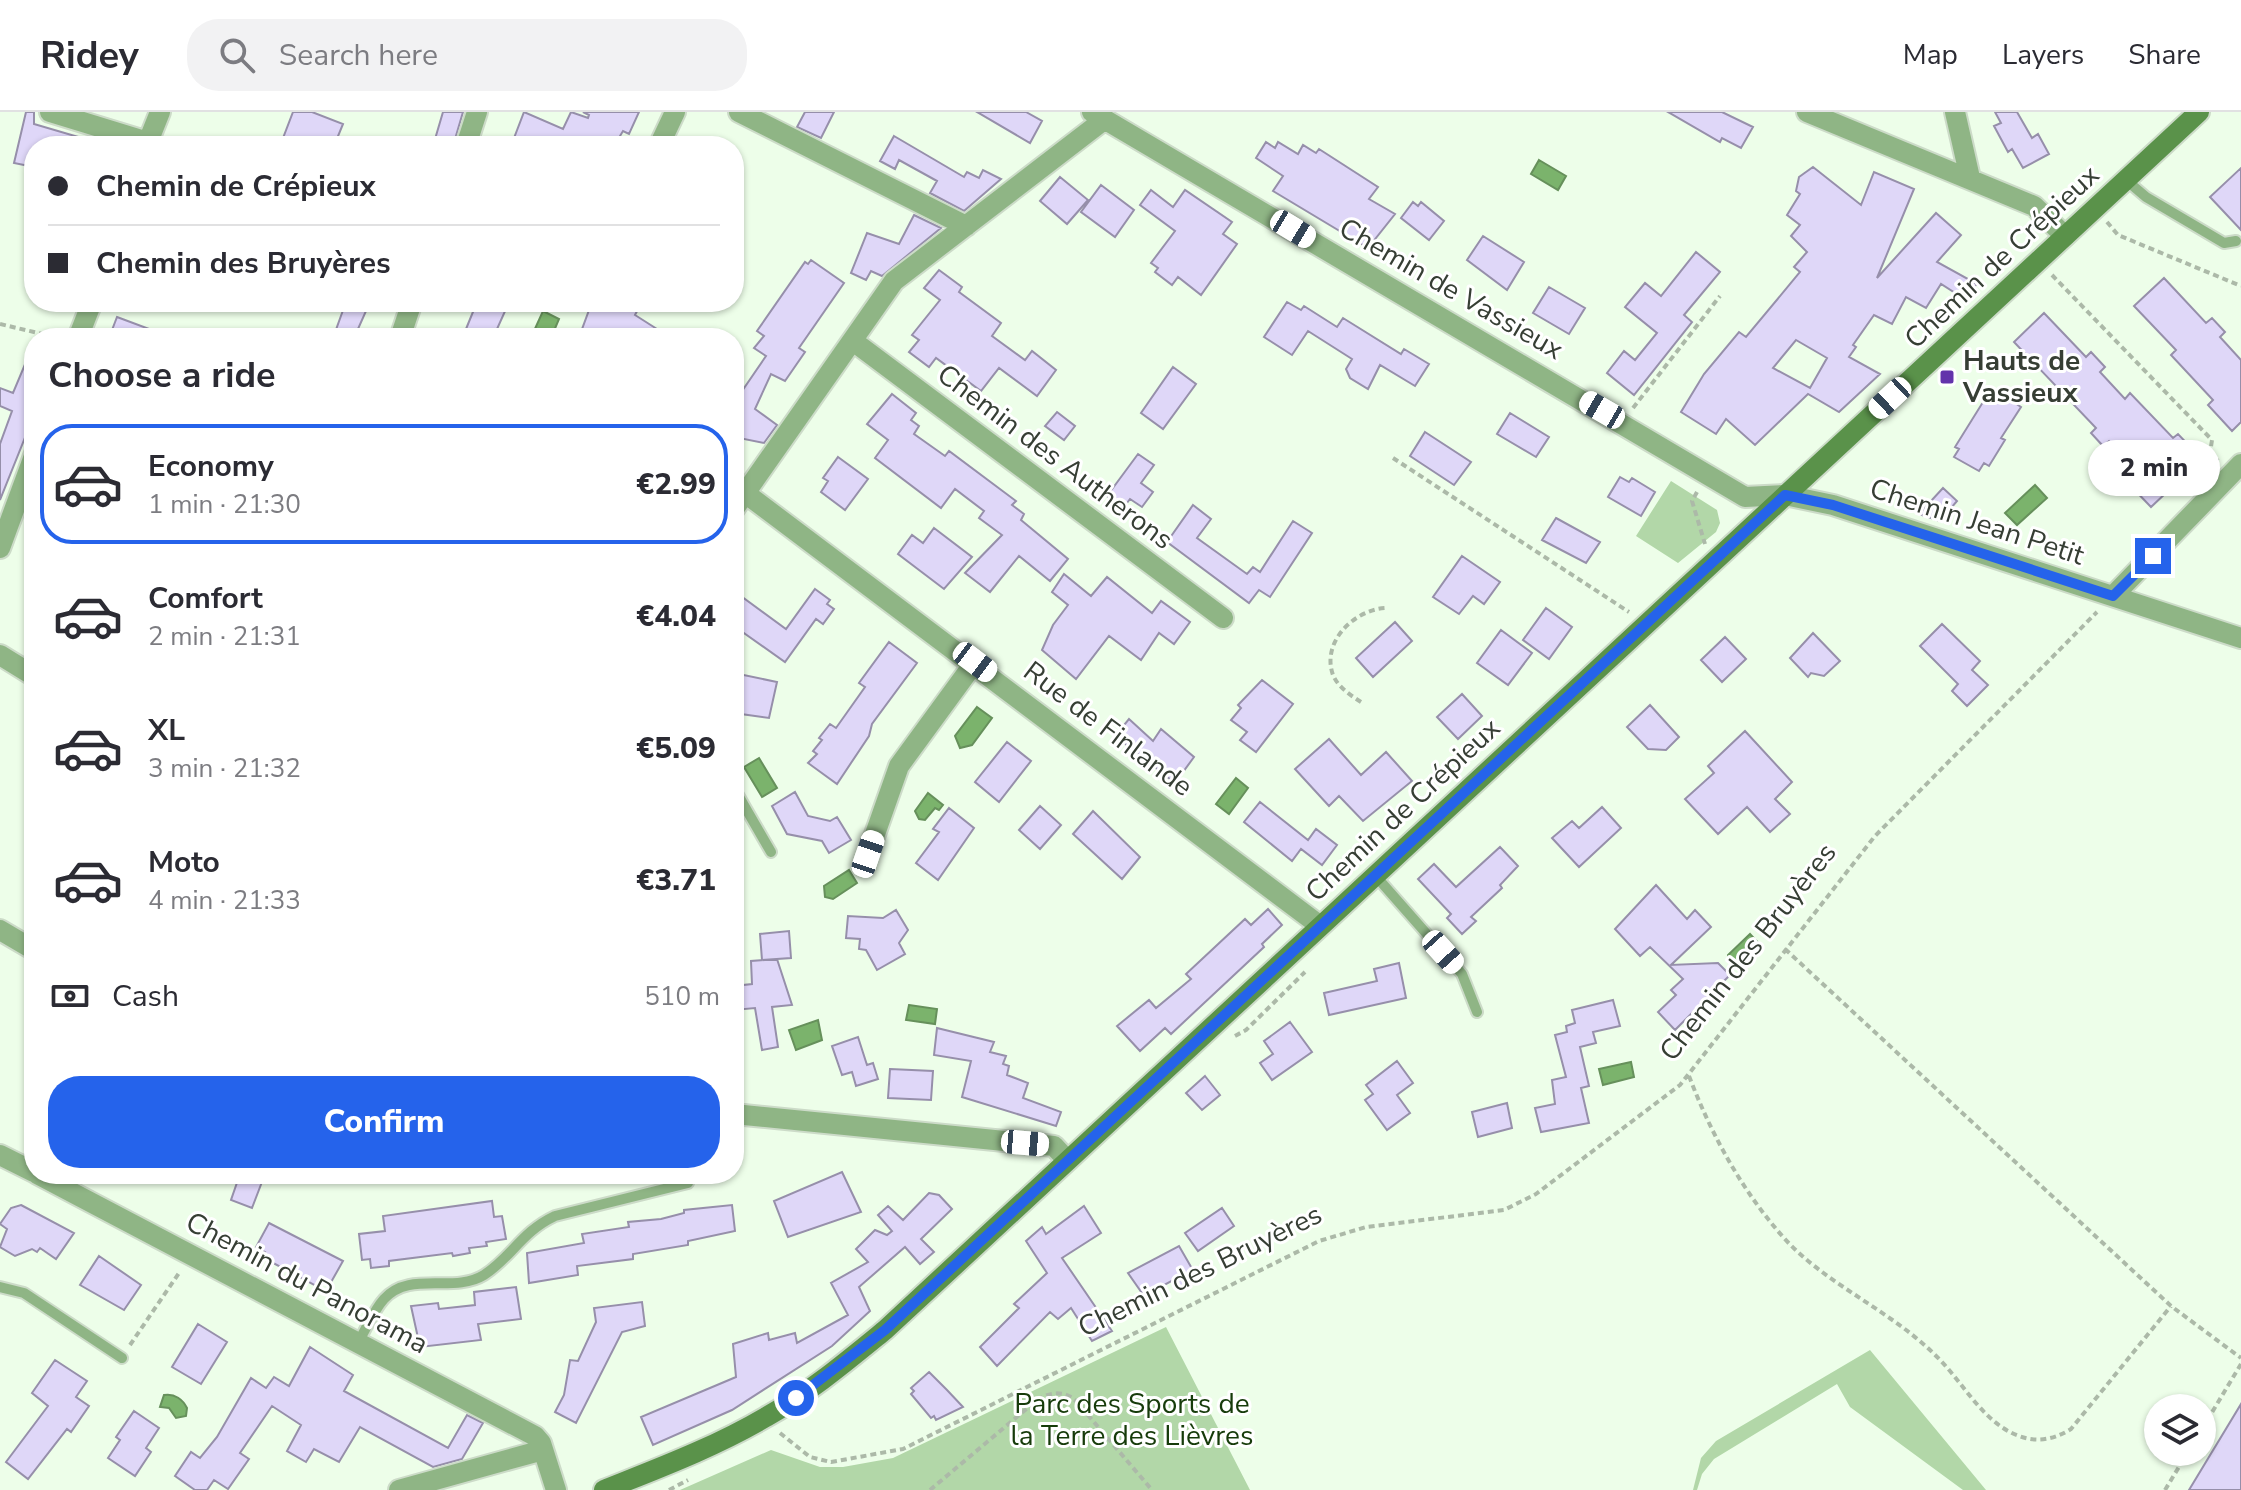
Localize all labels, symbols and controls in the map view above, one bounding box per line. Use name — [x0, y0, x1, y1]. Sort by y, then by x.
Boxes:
search box — [187, 19, 747, 91]
text: Ridey — [40, 30, 139, 81]
icon: search — [215, 33, 259, 77]
text: Search here — [279, 35, 438, 76]
text: Map — [1903, 36, 1958, 74]
text: Layers — [2002, 36, 2084, 74]
text: Share — [2128, 36, 2201, 74]
street label: Chemin de Crépieux — [1896, 157, 2108, 357]
text: Chemin de Crépieux — [96, 166, 376, 207]
car — [1266, 206, 1320, 252]
street label: Chemin de Vassieux — [1332, 209, 1570, 369]
text: Chemin des Bruyères — [96, 243, 391, 284]
place label: Hauts de Vassieux — [1962, 342, 2080, 412]
text: Choose a ride — [48, 351, 276, 400]
street label: Chemin des Autherons — [929, 356, 1181, 558]
marker: Hauts de Vassieux — [1938, 368, 1956, 386]
car — [1864, 373, 1916, 423]
car — [1575, 388, 1629, 432]
callout: 2 min — [2087, 440, 2219, 496]
text: Economy — [148, 446, 274, 487]
icon: car — [52, 448, 124, 520]
text: 2 min — [2120, 450, 2188, 485]
text: €2.99 — [636, 464, 716, 505]
street label: Chemin Jean Petit — [1865, 469, 2089, 575]
text: 1 min · 21:30 — [148, 487, 301, 522]
route end — [2135, 538, 2171, 574]
text: Comfort — [148, 578, 263, 619]
icon: car — [52, 580, 124, 652]
text: €4.04 — [636, 596, 716, 637]
text: 2 min · 21:31 — [148, 619, 301, 654]
car — [949, 638, 1001, 686]
street label: Rue de Finlande — [1016, 653, 1200, 805]
text: XL — [148, 710, 185, 751]
street label: Chemin de Crépieux — [1297, 710, 1509, 910]
icon: car — [52, 712, 124, 784]
text: €5.09 — [636, 728, 716, 769]
text: 3 min · 21:32 — [148, 751, 301, 786]
car — [849, 827, 887, 881]
street label: Chemin des Bruyères — [1651, 835, 1845, 1069]
text: Moto — [148, 842, 220, 883]
icon: car — [52, 844, 124, 916]
text: €3.71 — [636, 860, 716, 901]
text: 4 min · 21:33 — [148, 883, 301, 918]
car — [1418, 926, 1468, 978]
icon: cash — [48, 974, 92, 1018]
text: Cash — [112, 976, 179, 1017]
text: 510 m — [644, 979, 720, 1014]
button: Confirm — [48, 1076, 720, 1168]
car — [1000, 1129, 1050, 1157]
street label: Chemin des Bruyères — [1072, 1195, 1328, 1347]
street label: Chemin du Panorama — [179, 1203, 435, 1363]
route start — [778, 1380, 814, 1416]
park label: Parc des Sports de la Terre des Lièvres — [1011, 1385, 1253, 1455]
map controls — [2144, 1394, 2216, 1466]
button: layers — [2144, 1394, 2216, 1466]

